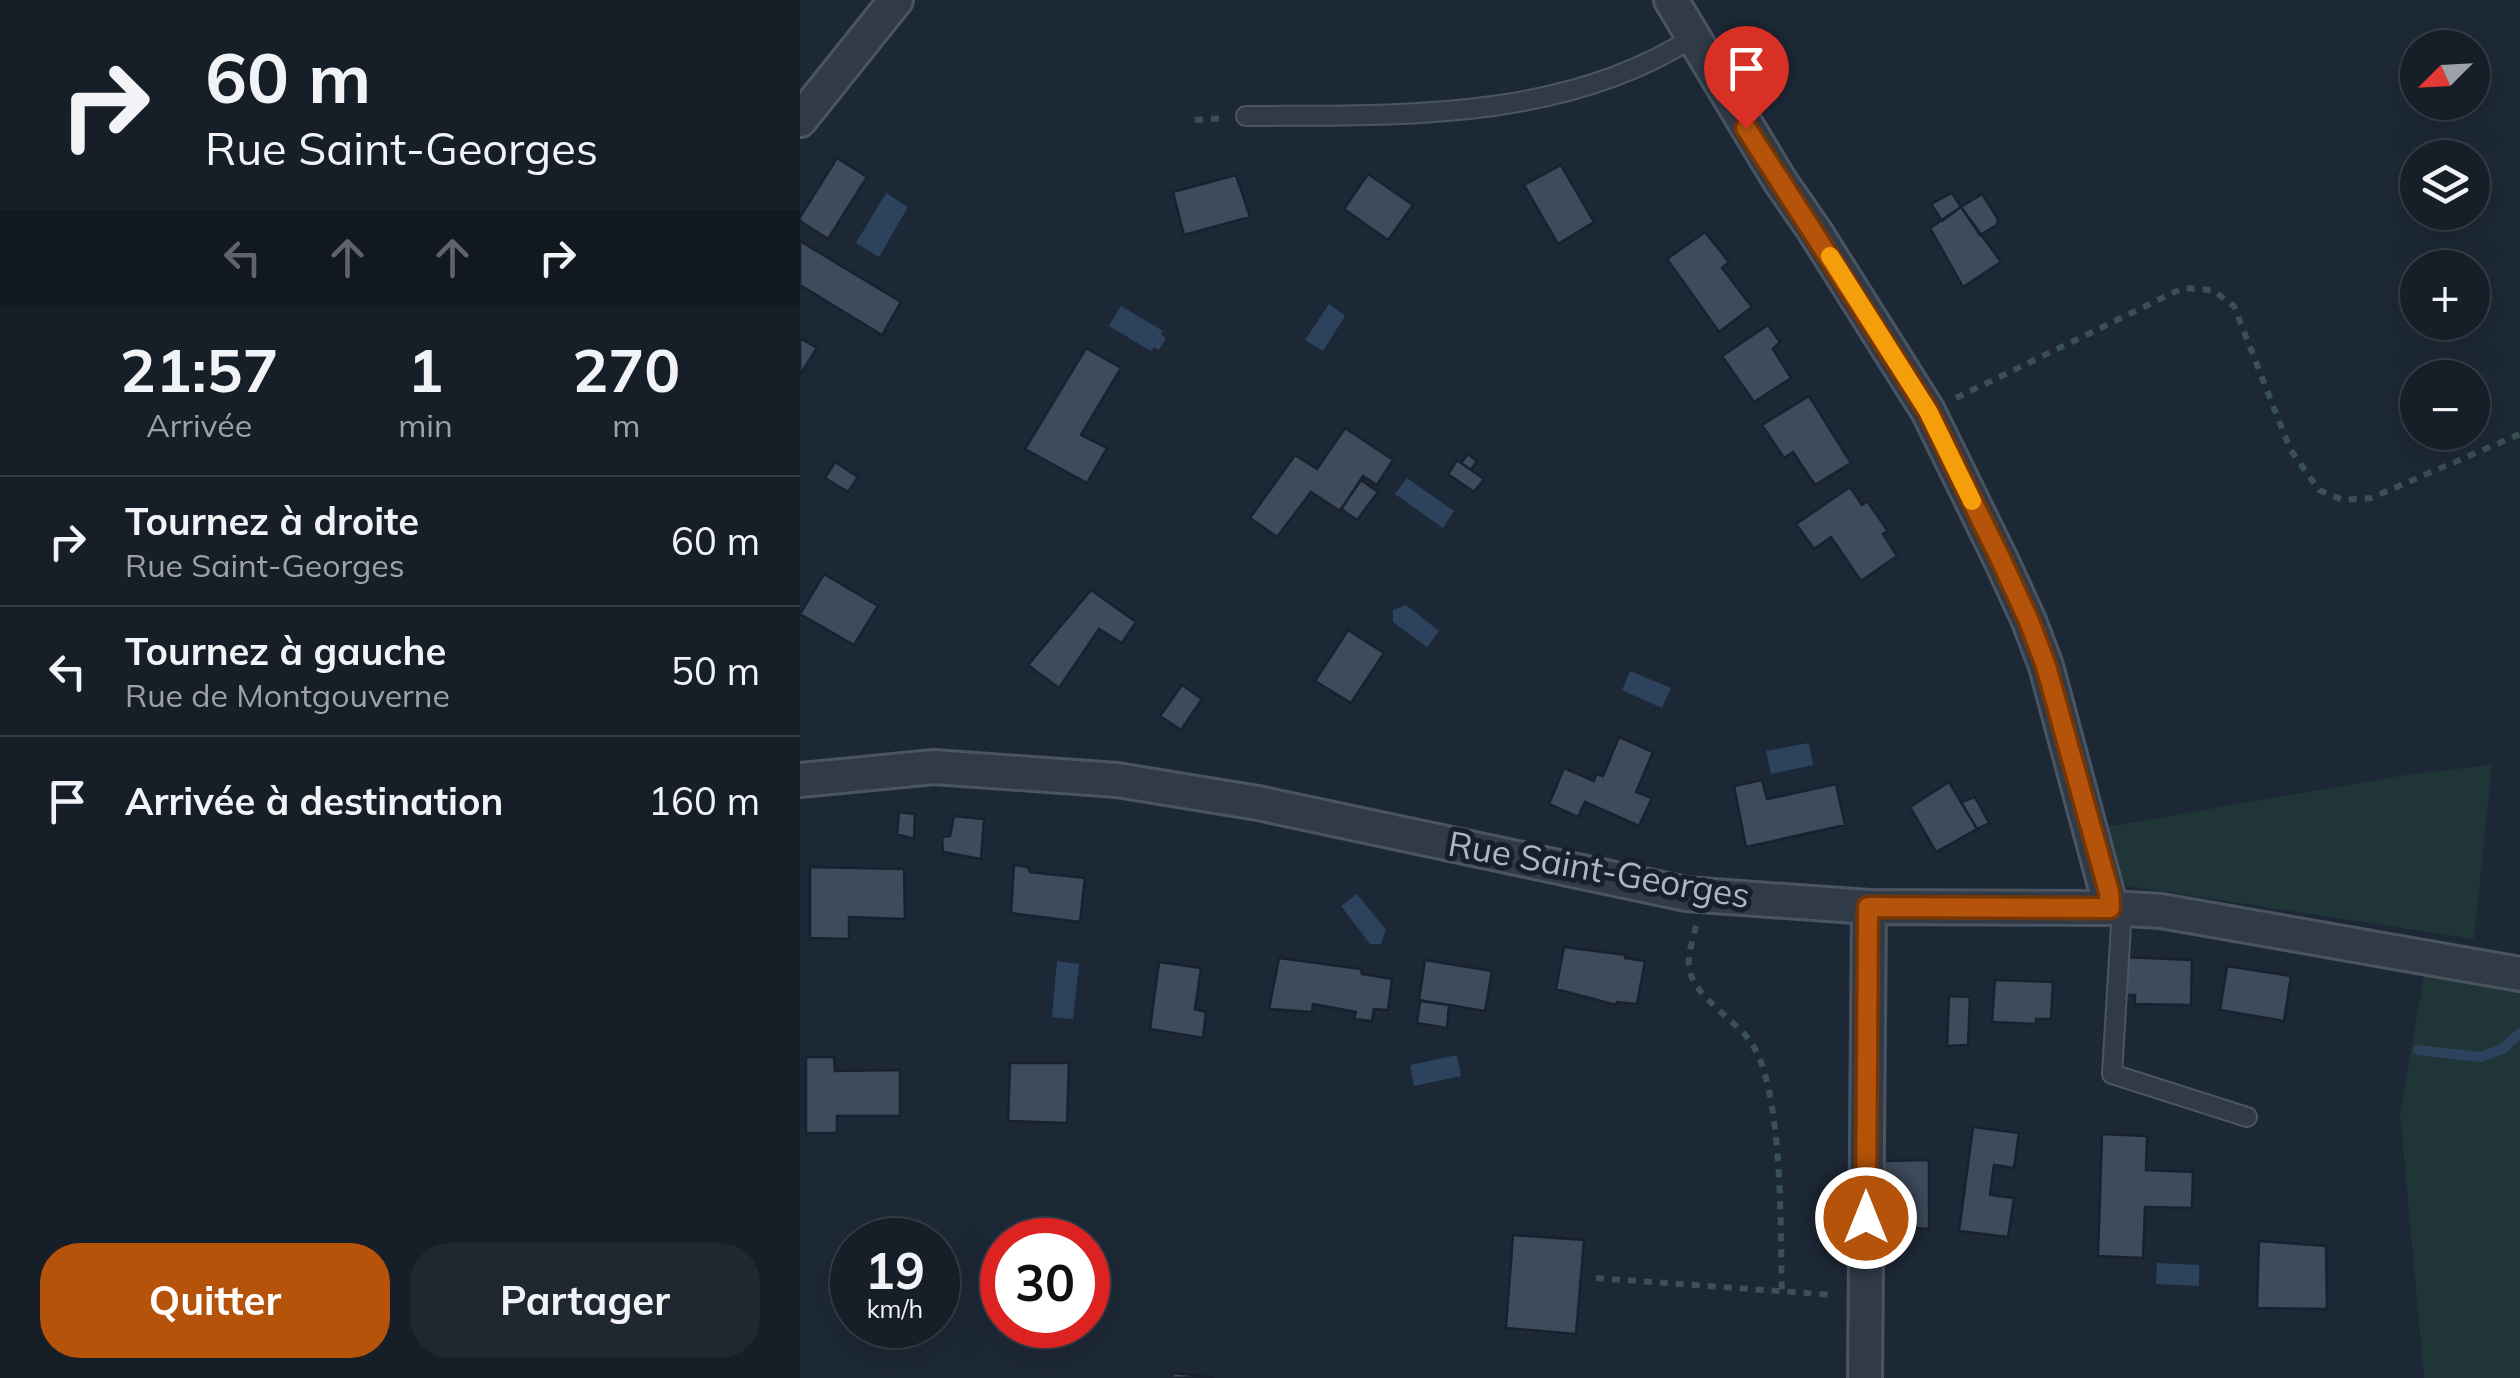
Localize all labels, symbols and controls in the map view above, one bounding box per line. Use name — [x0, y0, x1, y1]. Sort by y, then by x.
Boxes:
pin — [1704, 26, 1789, 129]
north arrow — [2400, 30, 2490, 120]
map controls — [2400, 30, 2490, 450]
text: 60 m — [205, 33, 371, 121]
icon: right — [40, 40, 170, 170]
icon: arrive — [1719, 41, 1774, 96]
text: Rue Saint-Georges — [205, 120, 598, 176]
button: layers — [2400, 140, 2490, 230]
icon: left — [215, 230, 270, 285]
icon: ahead — [320, 230, 375, 285]
icon: ahead — [425, 230, 480, 285]
icon: right — [530, 230, 585, 285]
button: + — [2400, 250, 2490, 340]
text: 21:57 — [120, 332, 279, 407]
text: 1 — [407, 332, 443, 407]
text: 270 — [572, 332, 680, 407]
button: − — [2400, 360, 2490, 450]
text: Arrivée — [146, 405, 252, 445]
text: min — [398, 405, 453, 445]
text: m — [612, 405, 640, 445]
text: Tournez à droite — [125, 497, 419, 545]
icon: right — [40, 514, 95, 569]
text: 60 m — [671, 517, 760, 565]
text: Rue Saint-Georges — [125, 545, 405, 585]
text: Tournez à gauche — [125, 627, 446, 675]
icon: left — [40, 644, 95, 699]
text: 50 m — [671, 647, 760, 695]
text: Rue de Montgouverne — [125, 675, 450, 715]
icon: arrive — [40, 774, 95, 829]
text: Arrivée à destination — [125, 777, 503, 825]
text: 160 m — [648, 777, 760, 825]
street label: Rue Saint-Georges — [1445, 821, 1754, 917]
position arrow — [1814, 1166, 1918, 1270]
speed limit sign: 30 — [980, 1218, 1110, 1348]
text: 19 — [865, 1239, 925, 1302]
button: Quitter — [40, 1243, 390, 1358]
button: Partager — [410, 1243, 760, 1358]
text: km/h — [867, 1293, 923, 1324]

